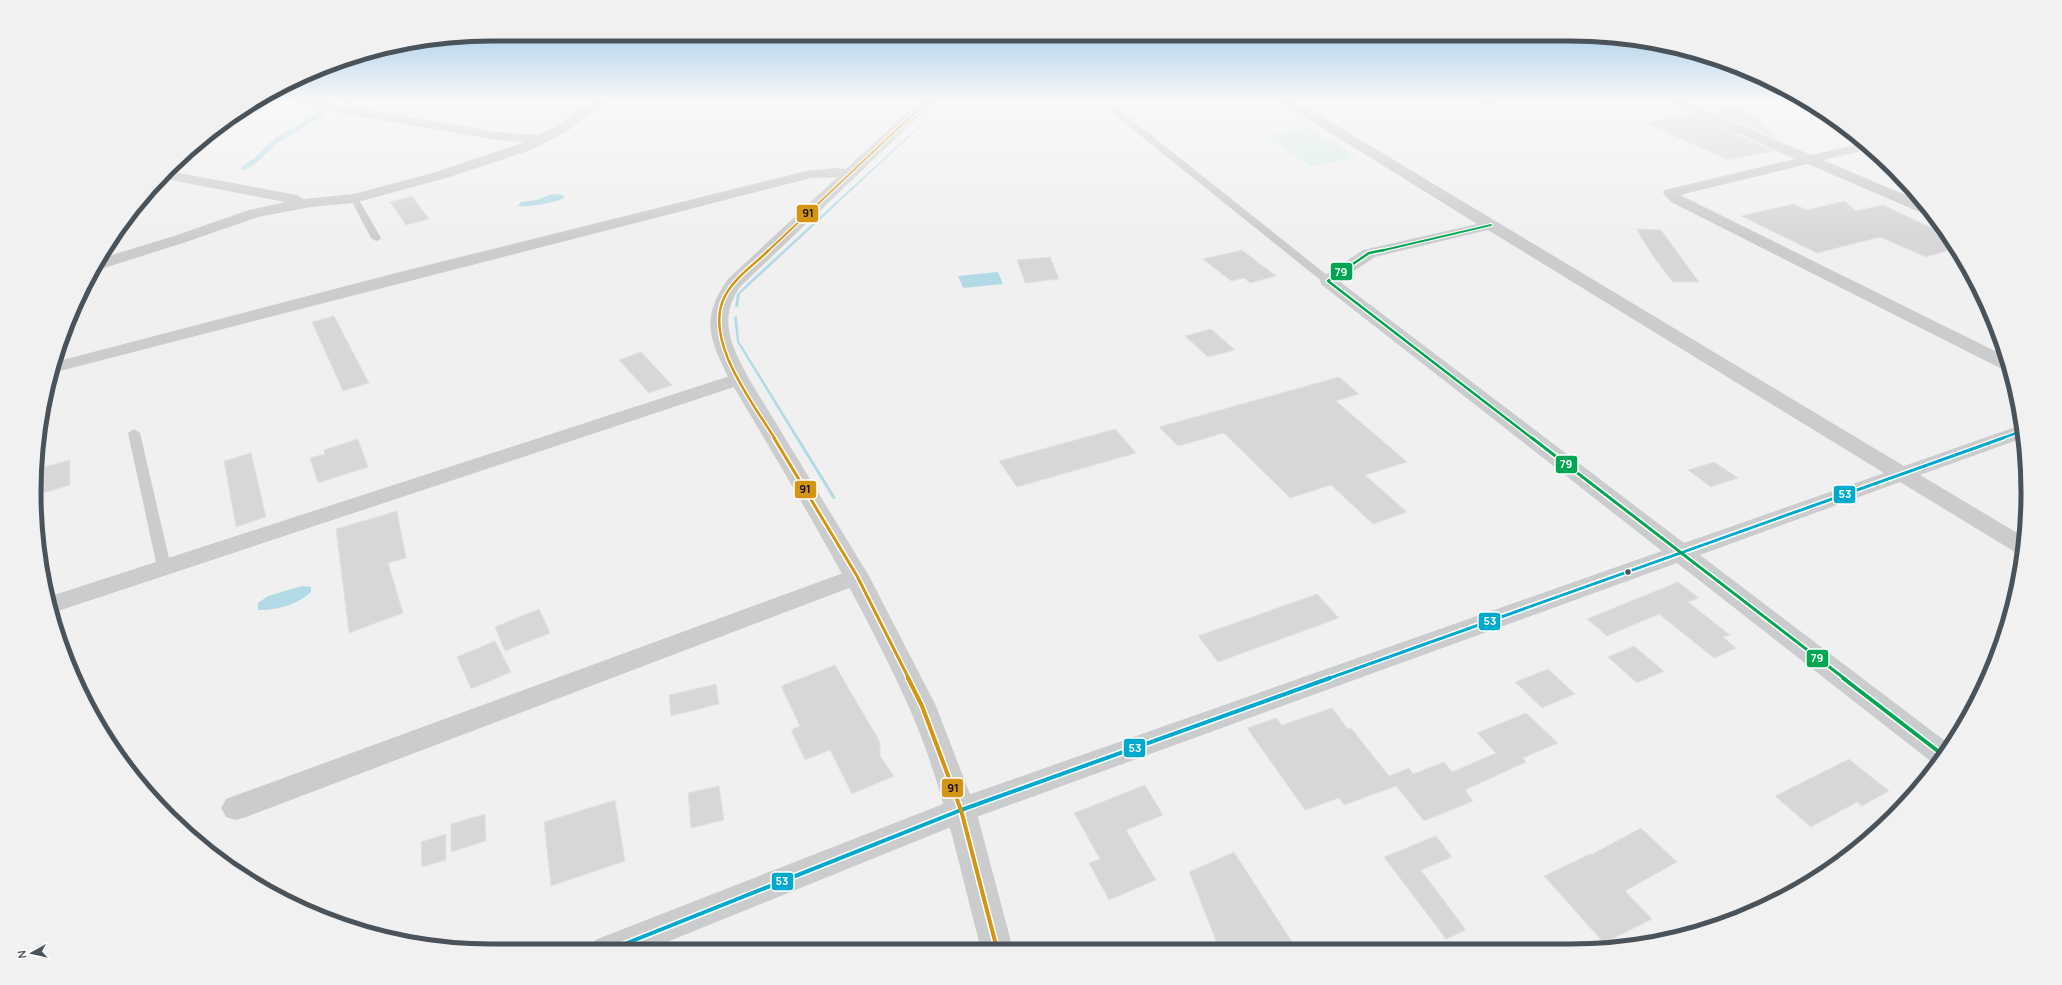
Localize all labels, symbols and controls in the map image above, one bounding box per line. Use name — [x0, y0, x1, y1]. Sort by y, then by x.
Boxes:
line badge: 91 — [796, 204, 819, 223]
text: 91 — [802, 205, 814, 220]
line badge: 79 — [1330, 262, 1353, 281]
text: 79 — [1335, 264, 1348, 279]
line badge: 79 — [1555, 455, 1578, 474]
text: 79 — [1560, 456, 1573, 471]
line badge: 91 — [794, 480, 817, 499]
text: 91 — [799, 481, 811, 496]
line badge: 53 — [1833, 485, 1856, 504]
text: 53 — [1839, 486, 1851, 501]
unlabelled marker — [1623, 567, 1633, 577]
line badge: 53 — [1478, 612, 1501, 631]
text: 53 — [1484, 613, 1496, 628]
line badge: 79 — [1806, 649, 1829, 668]
text: 79 — [1811, 650, 1824, 665]
line badge: 53 — [1123, 738, 1146, 758]
text: 53 — [1129, 740, 1141, 755]
line badge: 91 — [941, 778, 964, 798]
text: 91 — [947, 780, 959, 795]
line badge: 53 — [771, 872, 794, 891]
text: 53 — [776, 873, 788, 888]
north arrow — [12, 933, 52, 973]
text: N — [14, 949, 30, 959]

